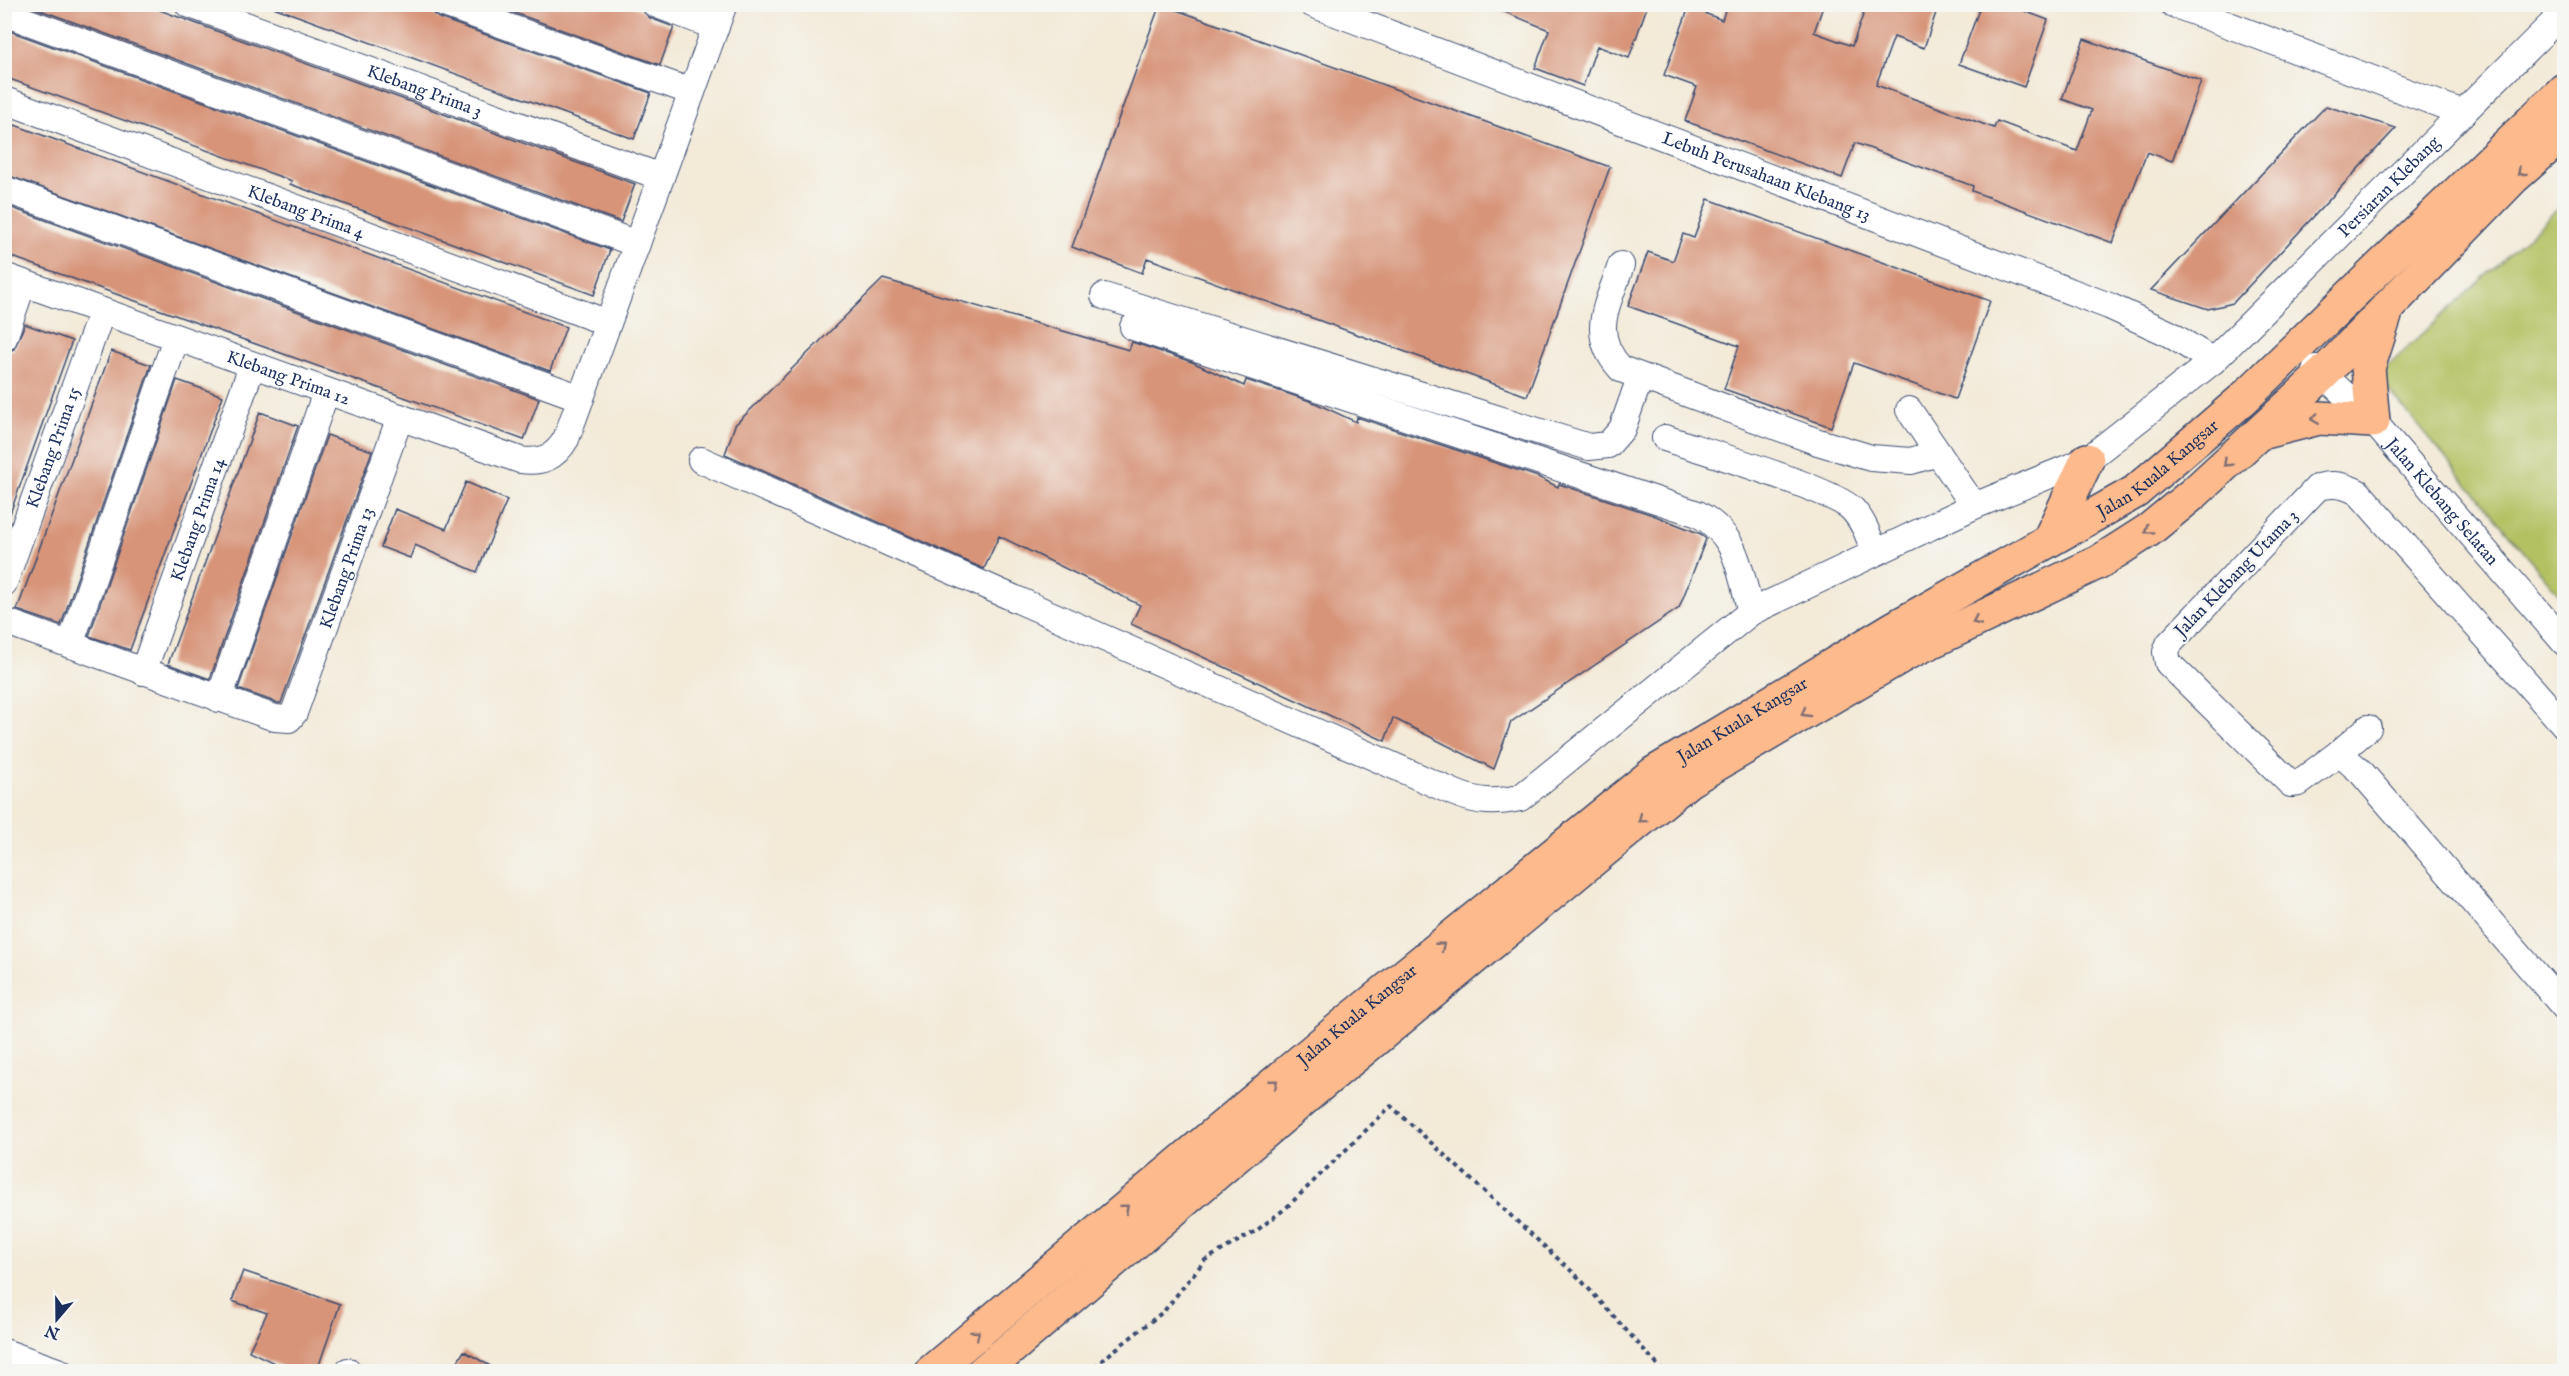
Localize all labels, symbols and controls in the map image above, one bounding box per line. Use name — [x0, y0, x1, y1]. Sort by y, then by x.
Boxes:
street label: Klebang Prima 3 — [363, 60, 485, 124]
street label: Lebuh Perusahaan Klebang 13 — [1658, 128, 1873, 228]
street label: Persiaran Klebang — [2334, 132, 2446, 243]
one-way arrow — [2517, 165, 2528, 176]
street label: Klebang Prima 4 — [244, 181, 367, 245]
street label: Klebang Prima 12 — [223, 346, 353, 411]
street label: Klebang Prima 15 — [22, 384, 87, 512]
one-way arrow — [2311, 413, 2320, 425]
street label: Jalan Kuala Kangsar — [2091, 415, 2224, 525]
street label: Jalan Klebang Selatan — [2378, 432, 2503, 571]
street label: Klebang Prima 14 — [166, 455, 231, 585]
one-way arrow — [2223, 456, 2233, 467]
street label: Klebang Prima 13 — [315, 504, 380, 632]
street label: Jalan Klebang Utama 3 — [2169, 505, 2304, 644]
one-way arrow — [2144, 523, 2155, 534]
one-way arrow — [1972, 613, 1983, 625]
street label: Jalan Kuala Kangsar — [1672, 673, 1813, 770]
one-way arrow — [1800, 706, 1811, 717]
one-way arrow — [1638, 812, 1649, 823]
one-way arrow — [1434, 942, 1445, 953]
street label: Jalan Kuala Kangsar — [1292, 960, 1423, 1073]
one-way arrow — [1267, 1079, 1278, 1090]
one-way arrow — [1118, 1205, 1129, 1216]
north arrow — [27, 1289, 87, 1349]
text: N — [42, 1319, 63, 1343]
one-way arrow — [969, 1330, 980, 1341]

